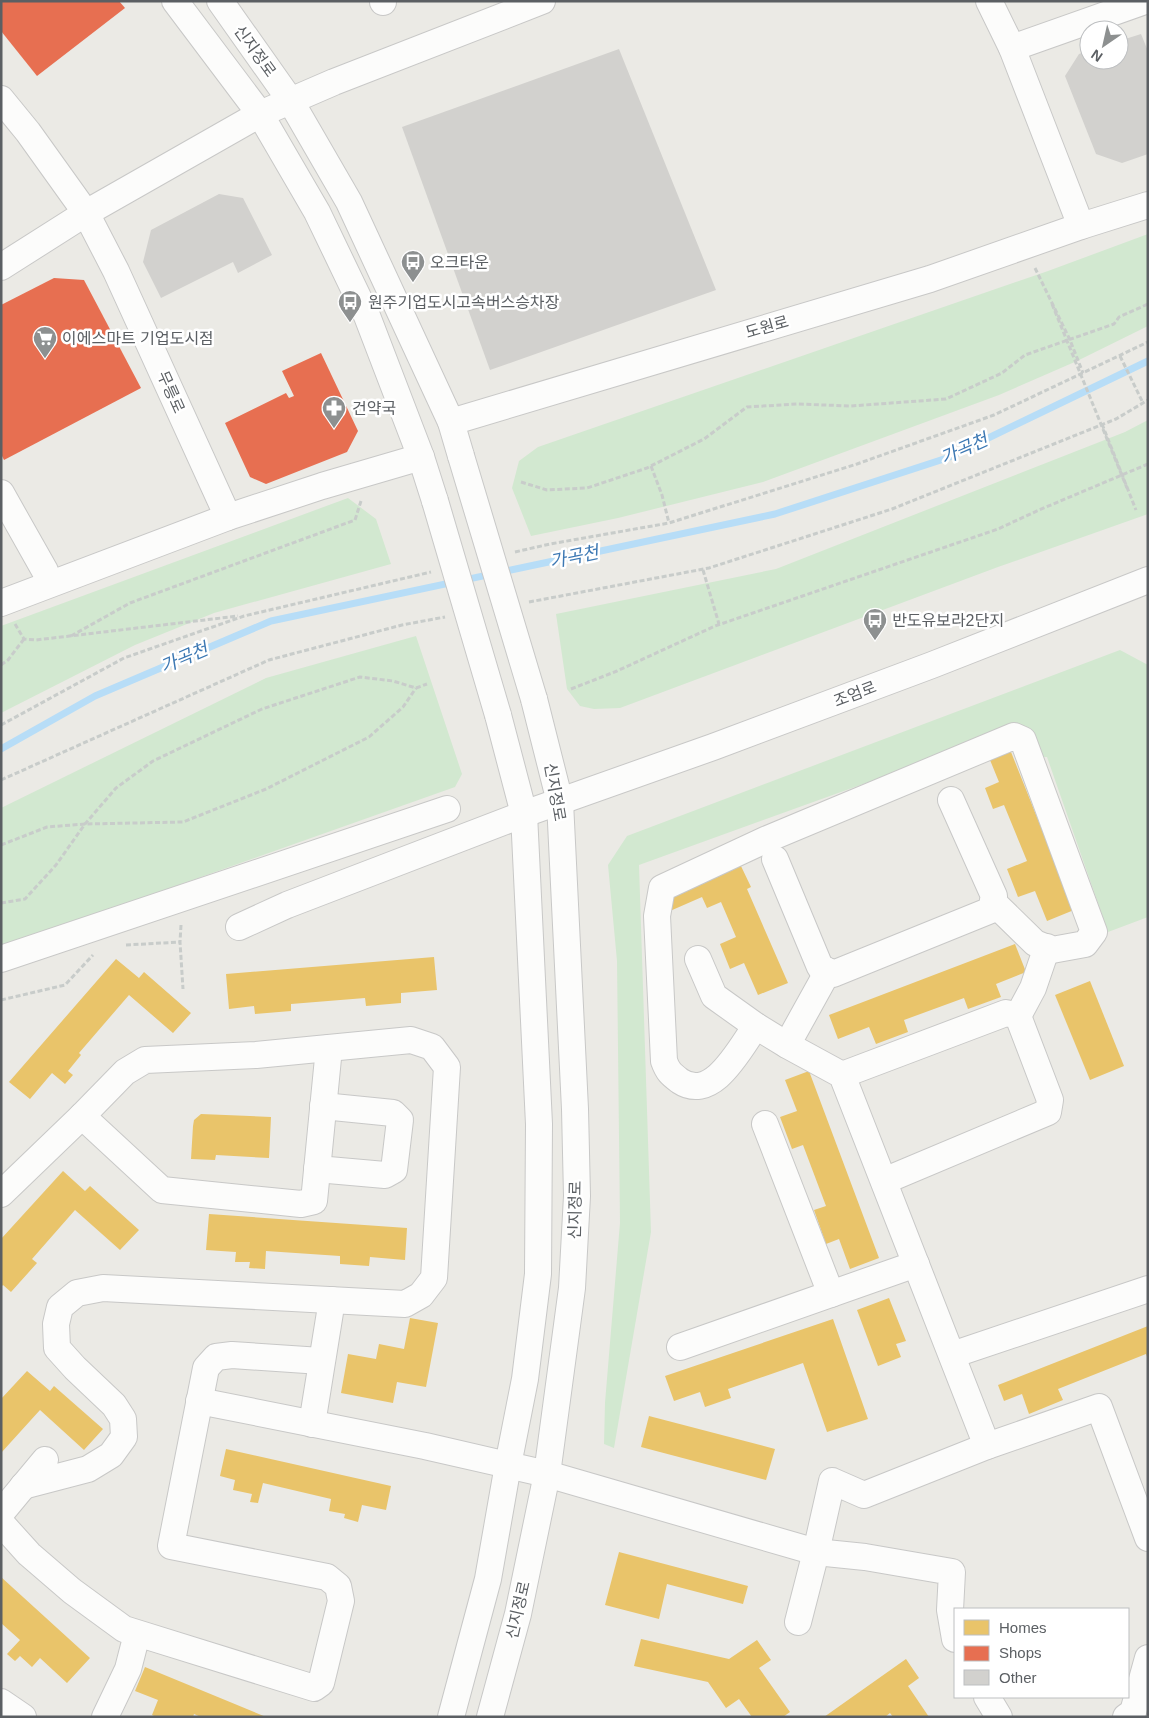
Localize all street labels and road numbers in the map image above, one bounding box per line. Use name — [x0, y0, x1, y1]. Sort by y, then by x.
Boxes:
street label: 신지정로 — [231, 22, 279, 80]
street label: 도원로 — [743, 313, 791, 341]
street label: 무릉로 — [154, 368, 188, 416]
street label: 조엄로 — [831, 678, 879, 710]
street label: 신지정로 — [542, 762, 569, 823]
street label: 신지정로 — [566, 1180, 584, 1240]
street label: 신지정로 — [503, 1579, 533, 1641]

